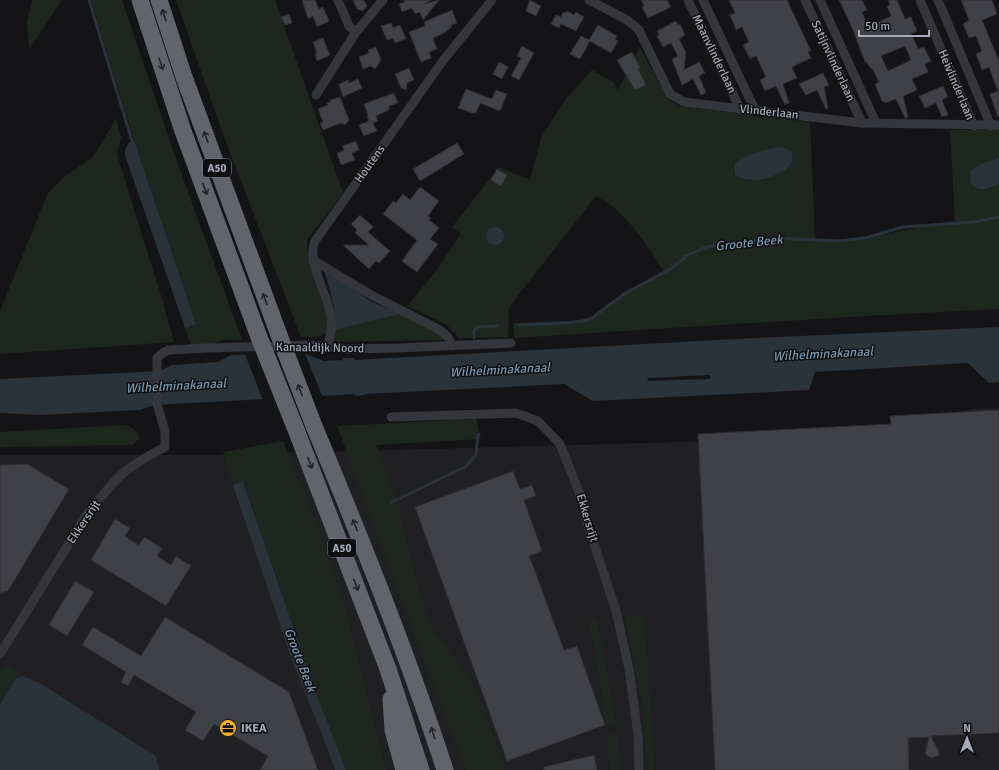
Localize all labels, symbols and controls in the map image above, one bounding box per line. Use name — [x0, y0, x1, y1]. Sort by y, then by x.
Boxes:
one-way arrow — [160, 8, 167, 21]
street label: Maanvlinderlaan — [688, 12, 740, 96]
scale bar — [859, 12, 929, 38]
street label: Satijnvlinderlaan — [808, 18, 858, 104]
text: 50 m — [865, 19, 890, 34]
street label: Heivlinderlaan — [934, 48, 978, 122]
one-way arrow — [158, 57, 165, 70]
street label: Vlinderlaan — [739, 101, 799, 123]
one-way arrow — [202, 131, 209, 144]
street label: Houtens — [352, 142, 388, 186]
road number: A50 — [203, 159, 231, 177]
one-way arrow — [201, 183, 209, 195]
water label: Groote Beek — [715, 231, 785, 254]
one-way arrow — [261, 293, 269, 305]
street label: Kanaaldijk Noord — [276, 340, 364, 356]
water label: Wilhelminakanaal — [772, 343, 875, 365]
water label: Wilhelminakanaal — [449, 359, 552, 381]
water label: Wilhelminakanaal — [125, 375, 228, 397]
one-way arrow — [296, 384, 304, 396]
one-way arrow — [306, 457, 314, 469]
street label: Ekkersrijt — [573, 492, 601, 544]
street label: Ekkersrijt — [64, 497, 104, 547]
one-way arrow — [350, 519, 358, 531]
road number: A50 — [328, 539, 356, 557]
one-way arrow — [353, 578, 361, 590]
water label: Groote Beek — [280, 626, 320, 696]
office icon: IKEA — [218, 718, 238, 738]
north arrow — [947, 718, 987, 758]
place label: IKEA — [241, 721, 267, 736]
text: N — [963, 722, 971, 735]
one-way arrow — [429, 727, 436, 740]

